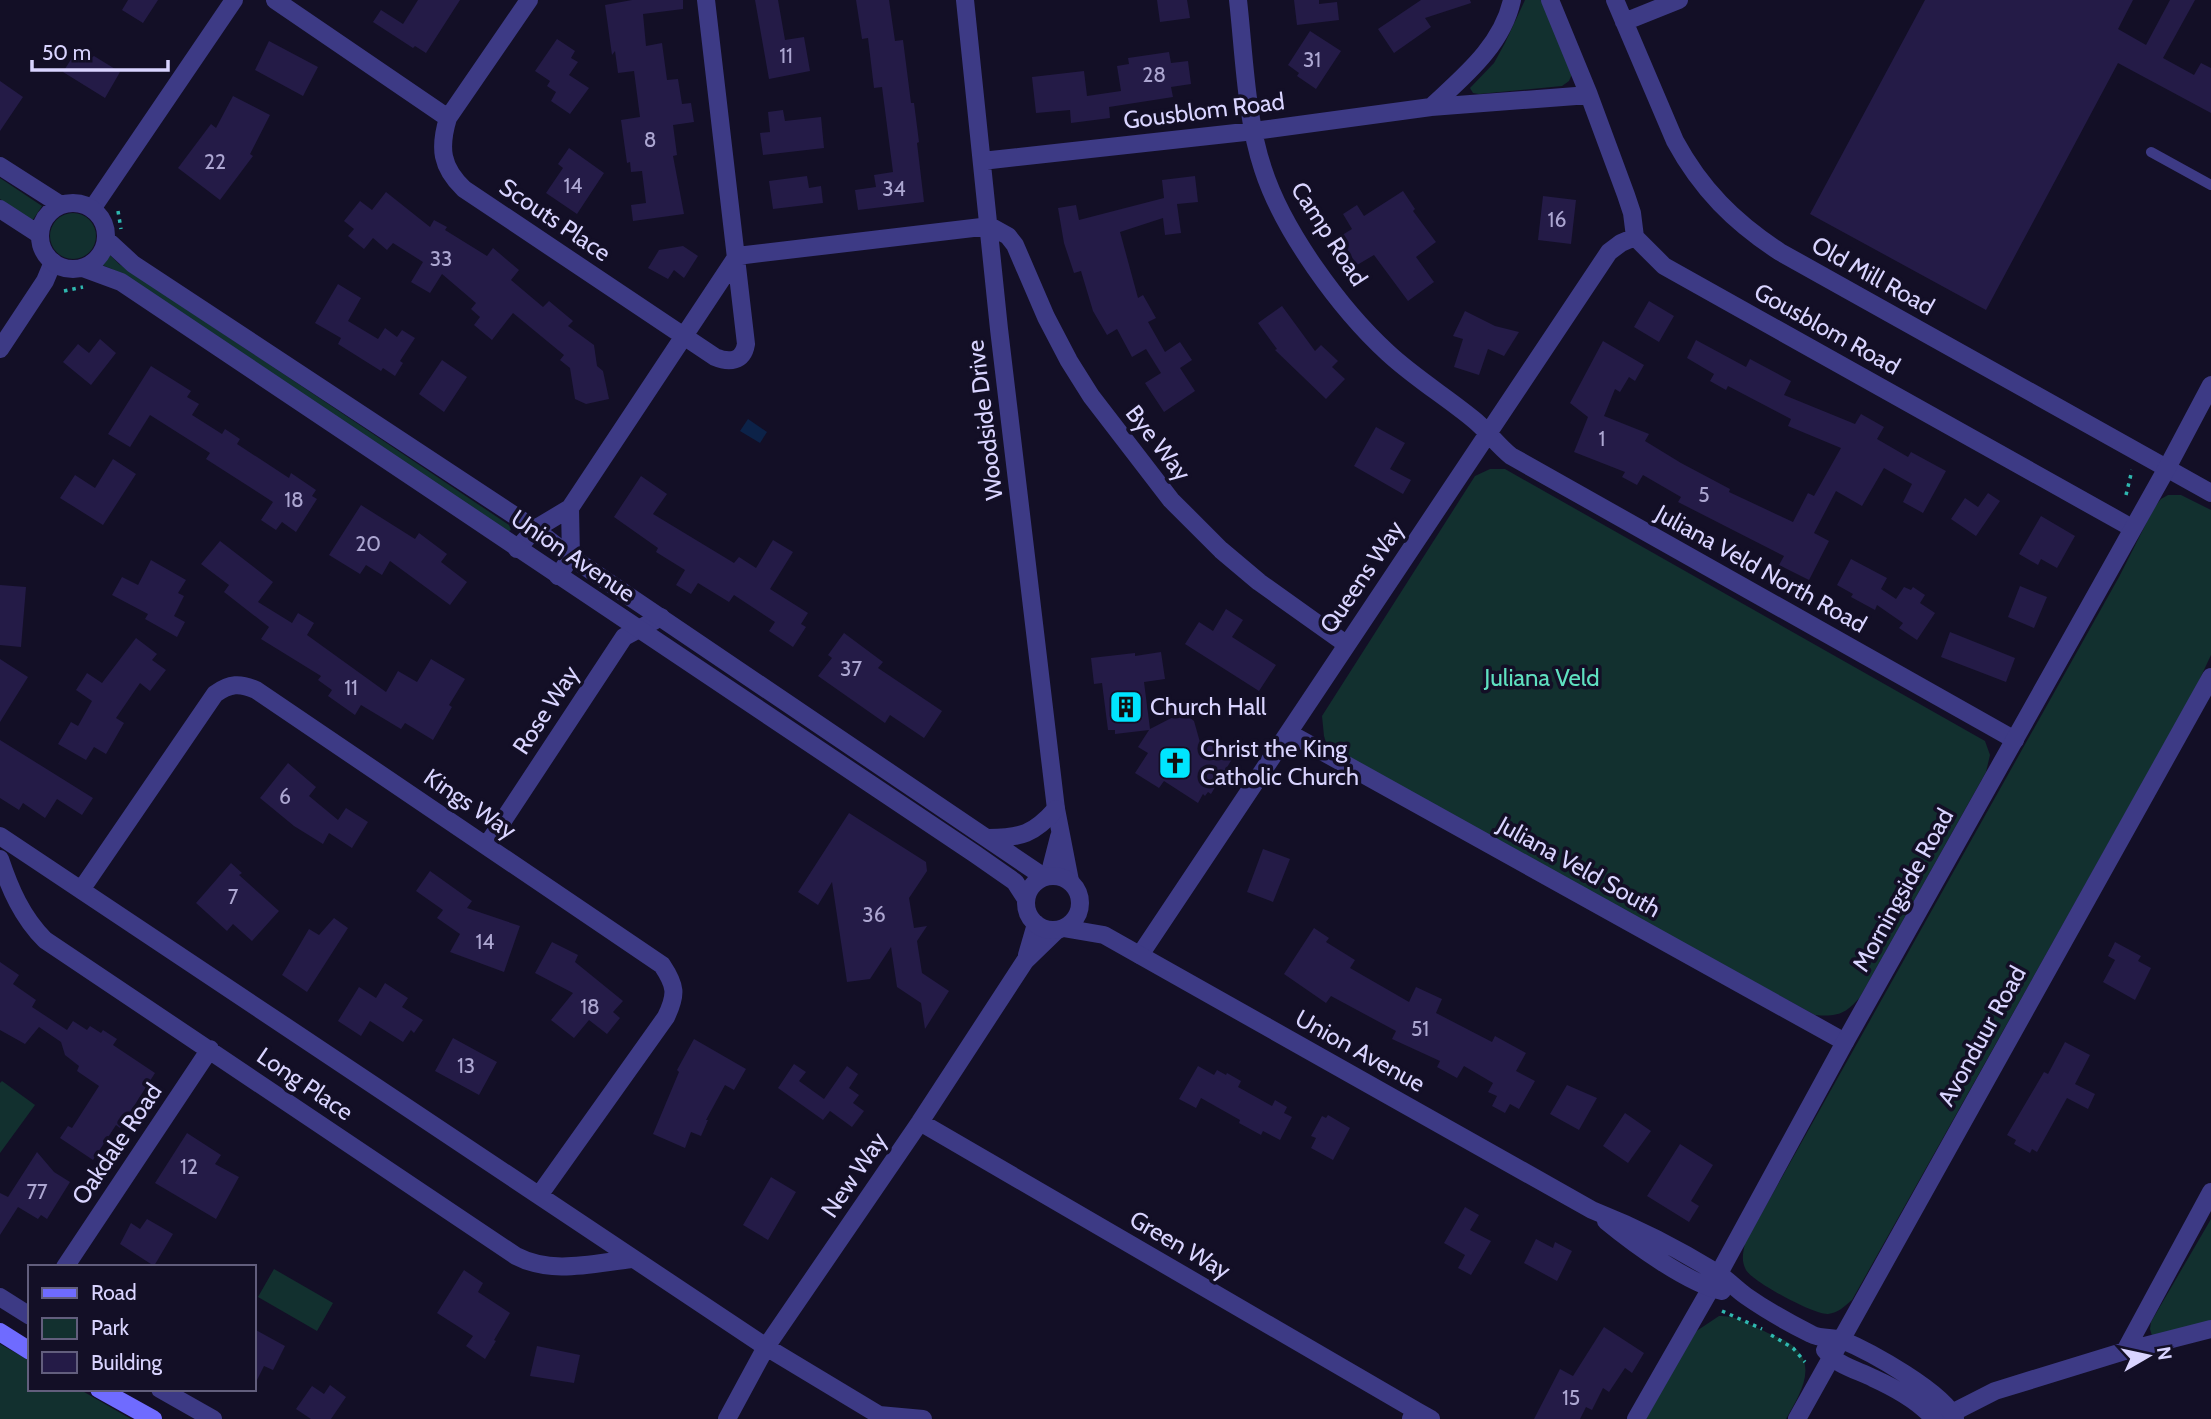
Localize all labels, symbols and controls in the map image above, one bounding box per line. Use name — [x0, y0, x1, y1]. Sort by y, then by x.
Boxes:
scale bar — [32, 28, 168, 72]
text: 50 m — [42, 40, 91, 65]
house number: 11 — [779, 43, 793, 68]
house number: 31 — [1303, 47, 1321, 72]
house number: 28 — [1142, 62, 1166, 87]
street label: Gousblom Road — [1122, 86, 1286, 135]
house number: 8 — [644, 127, 656, 152]
house number: 22 — [204, 149, 226, 174]
street label: Scouts Place — [494, 172, 616, 267]
house number: 14 — [564, 173, 582, 198]
house number: 34 — [882, 176, 906, 201]
street label: Camp Road — [1285, 176, 1374, 291]
house number: 16 — [1548, 207, 1566, 232]
street label: Old Mill Road — [1807, 230, 1940, 321]
house number: 33 — [430, 246, 452, 271]
street label: Gousblom Road — [1749, 277, 1905, 381]
street label: Woodside Drive — [960, 338, 1009, 502]
street label: Bye Way — [1120, 399, 1197, 486]
house number: 1 — [1599, 426, 1605, 451]
house number: 5 — [1698, 482, 1710, 507]
house number: 18 — [284, 487, 304, 512]
street label: Juliana Veld North Road — [1650, 498, 1872, 639]
street label: Union Avenue — [506, 503, 641, 608]
street label: Queens Way — [1313, 515, 1410, 638]
house number: 20 — [355, 531, 381, 556]
house number: 37 — [840, 656, 862, 681]
street label: Rose Way — [506, 660, 585, 759]
park label: Juliana Veld — [1483, 663, 1600, 692]
house number: 11 — [344, 675, 358, 700]
building icon: Church Hall — [1107, 688, 1145, 726]
place label: Church Hall — [1150, 692, 1267, 721]
place label: Christ the King Catholic Church — [1200, 734, 1359, 791]
church icon: Christ the King Catholic Church — [1156, 744, 1194, 782]
street label: Kings Way — [419, 762, 522, 845]
house number: 6 — [279, 784, 291, 809]
street label: Morningside Road — [1846, 803, 1959, 976]
street label: Juliana Veld South — [1492, 809, 1666, 923]
house number: 7 — [228, 884, 239, 909]
house number: 36 — [862, 902, 886, 927]
house number: 14 — [476, 929, 494, 954]
street label: Avonduur Road — [1931, 961, 2032, 1111]
house number: 18 — [580, 994, 600, 1019]
street label: Union Avenue — [1290, 1003, 1430, 1098]
house number: 51 — [1411, 1016, 1429, 1041]
street label: Long Place — [252, 1041, 359, 1126]
house number: 13 — [457, 1053, 475, 1078]
street label: Oakdale Road — [65, 1078, 168, 1210]
street label: New Way — [815, 1127, 893, 1223]
house number: 12 — [180, 1154, 198, 1179]
house number: 77 — [26, 1179, 48, 1204]
street label: Green Way — [1125, 1204, 1236, 1285]
legend — [28, 1265, 256, 1391]
text: Road — [91, 1280, 137, 1305]
text: Park — [91, 1315, 129, 1340]
north arrow — [2113, 1321, 2183, 1391]
text: N — [2152, 1345, 2177, 1362]
text: Building — [91, 1350, 163, 1375]
house number: 15 — [1562, 1385, 1580, 1410]

